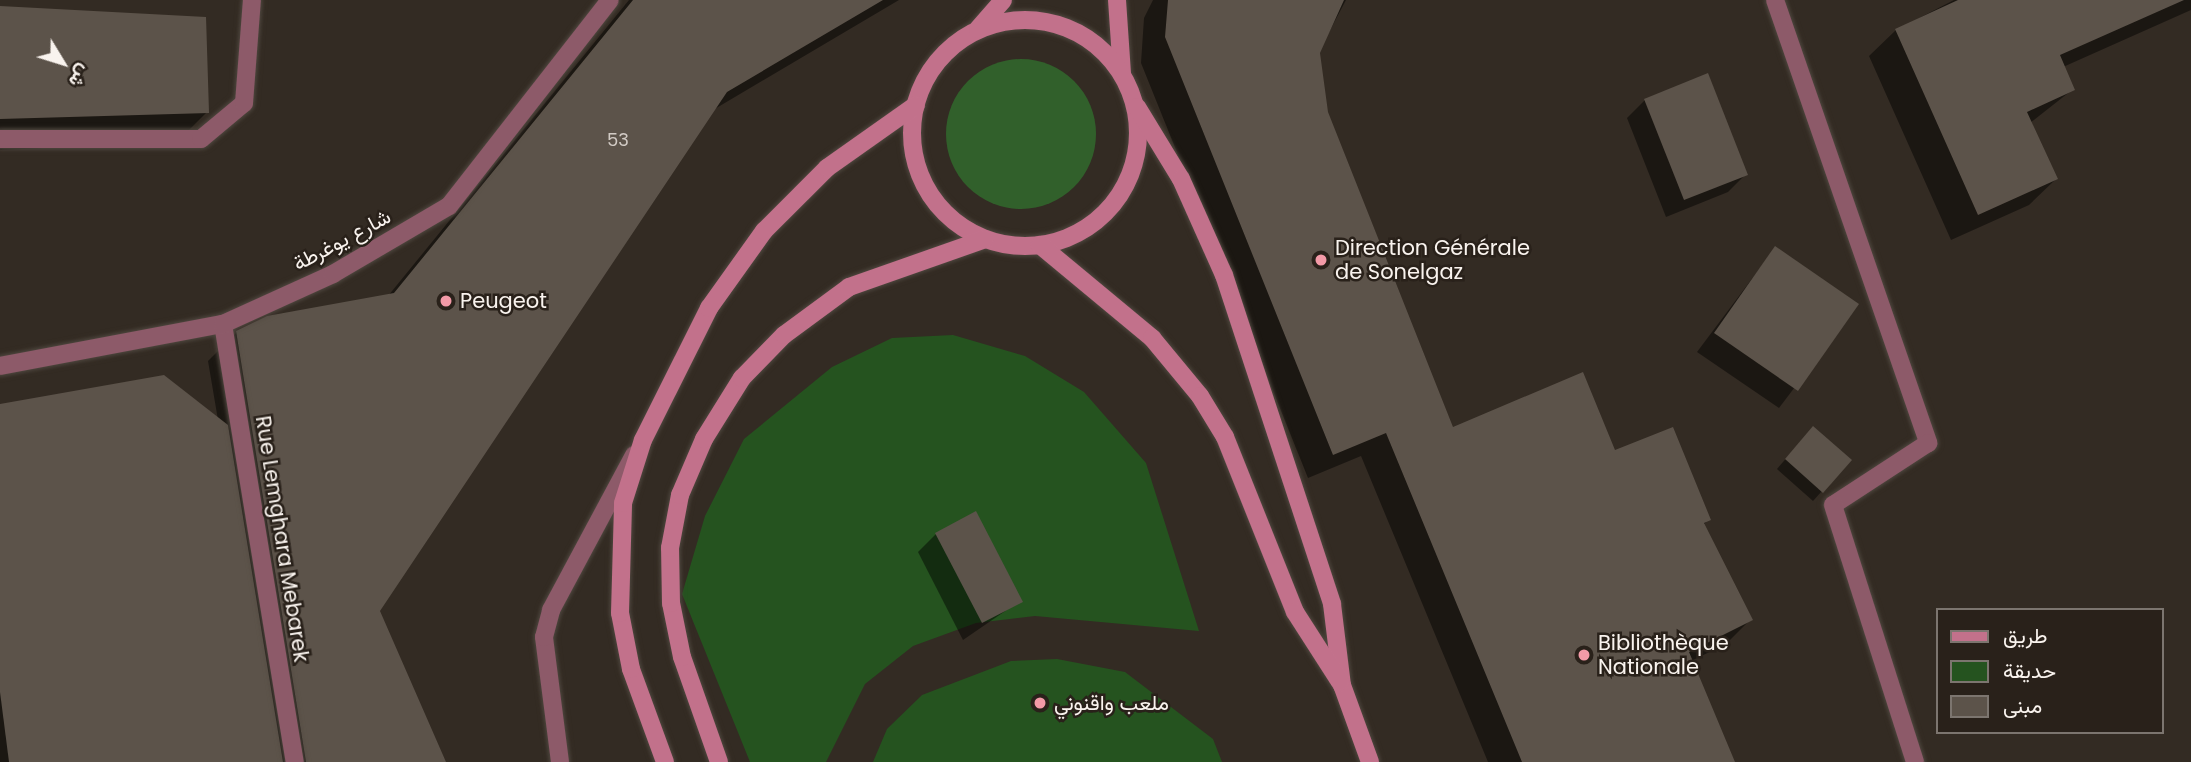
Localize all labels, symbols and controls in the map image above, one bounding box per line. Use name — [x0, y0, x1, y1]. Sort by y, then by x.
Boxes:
north arrow — [28, 28, 98, 98]
text: ش — [62, 59, 98, 94]
house number: 53 — [607, 129, 629, 151]
street label: شارع يوغرطة — [289, 204, 395, 276]
place label: Direction Générale de Sonelgaz — [1335, 235, 1530, 285]
marker: Direction Générale de Sonelgaz — [1313, 252, 1329, 268]
place label: Peugeot — [460, 288, 547, 314]
marker: Peugeot — [438, 293, 454, 309]
street label: Rue Lemghara Mebarek — [250, 414, 314, 664]
legend — [1936, 608, 2163, 734]
text: طريق — [2003, 621, 2048, 650]
place label: Bibliothèque Nationale — [1598, 630, 1729, 680]
marker: Bibliothèque Nationale — [1576, 647, 1592, 663]
text: حديقة — [2003, 656, 2056, 685]
place label: ملعب واقنوني — [1054, 690, 1169, 716]
text: مبنى — [2003, 691, 2042, 720]
marker: ملعب واقنوني — [1032, 695, 1048, 711]

